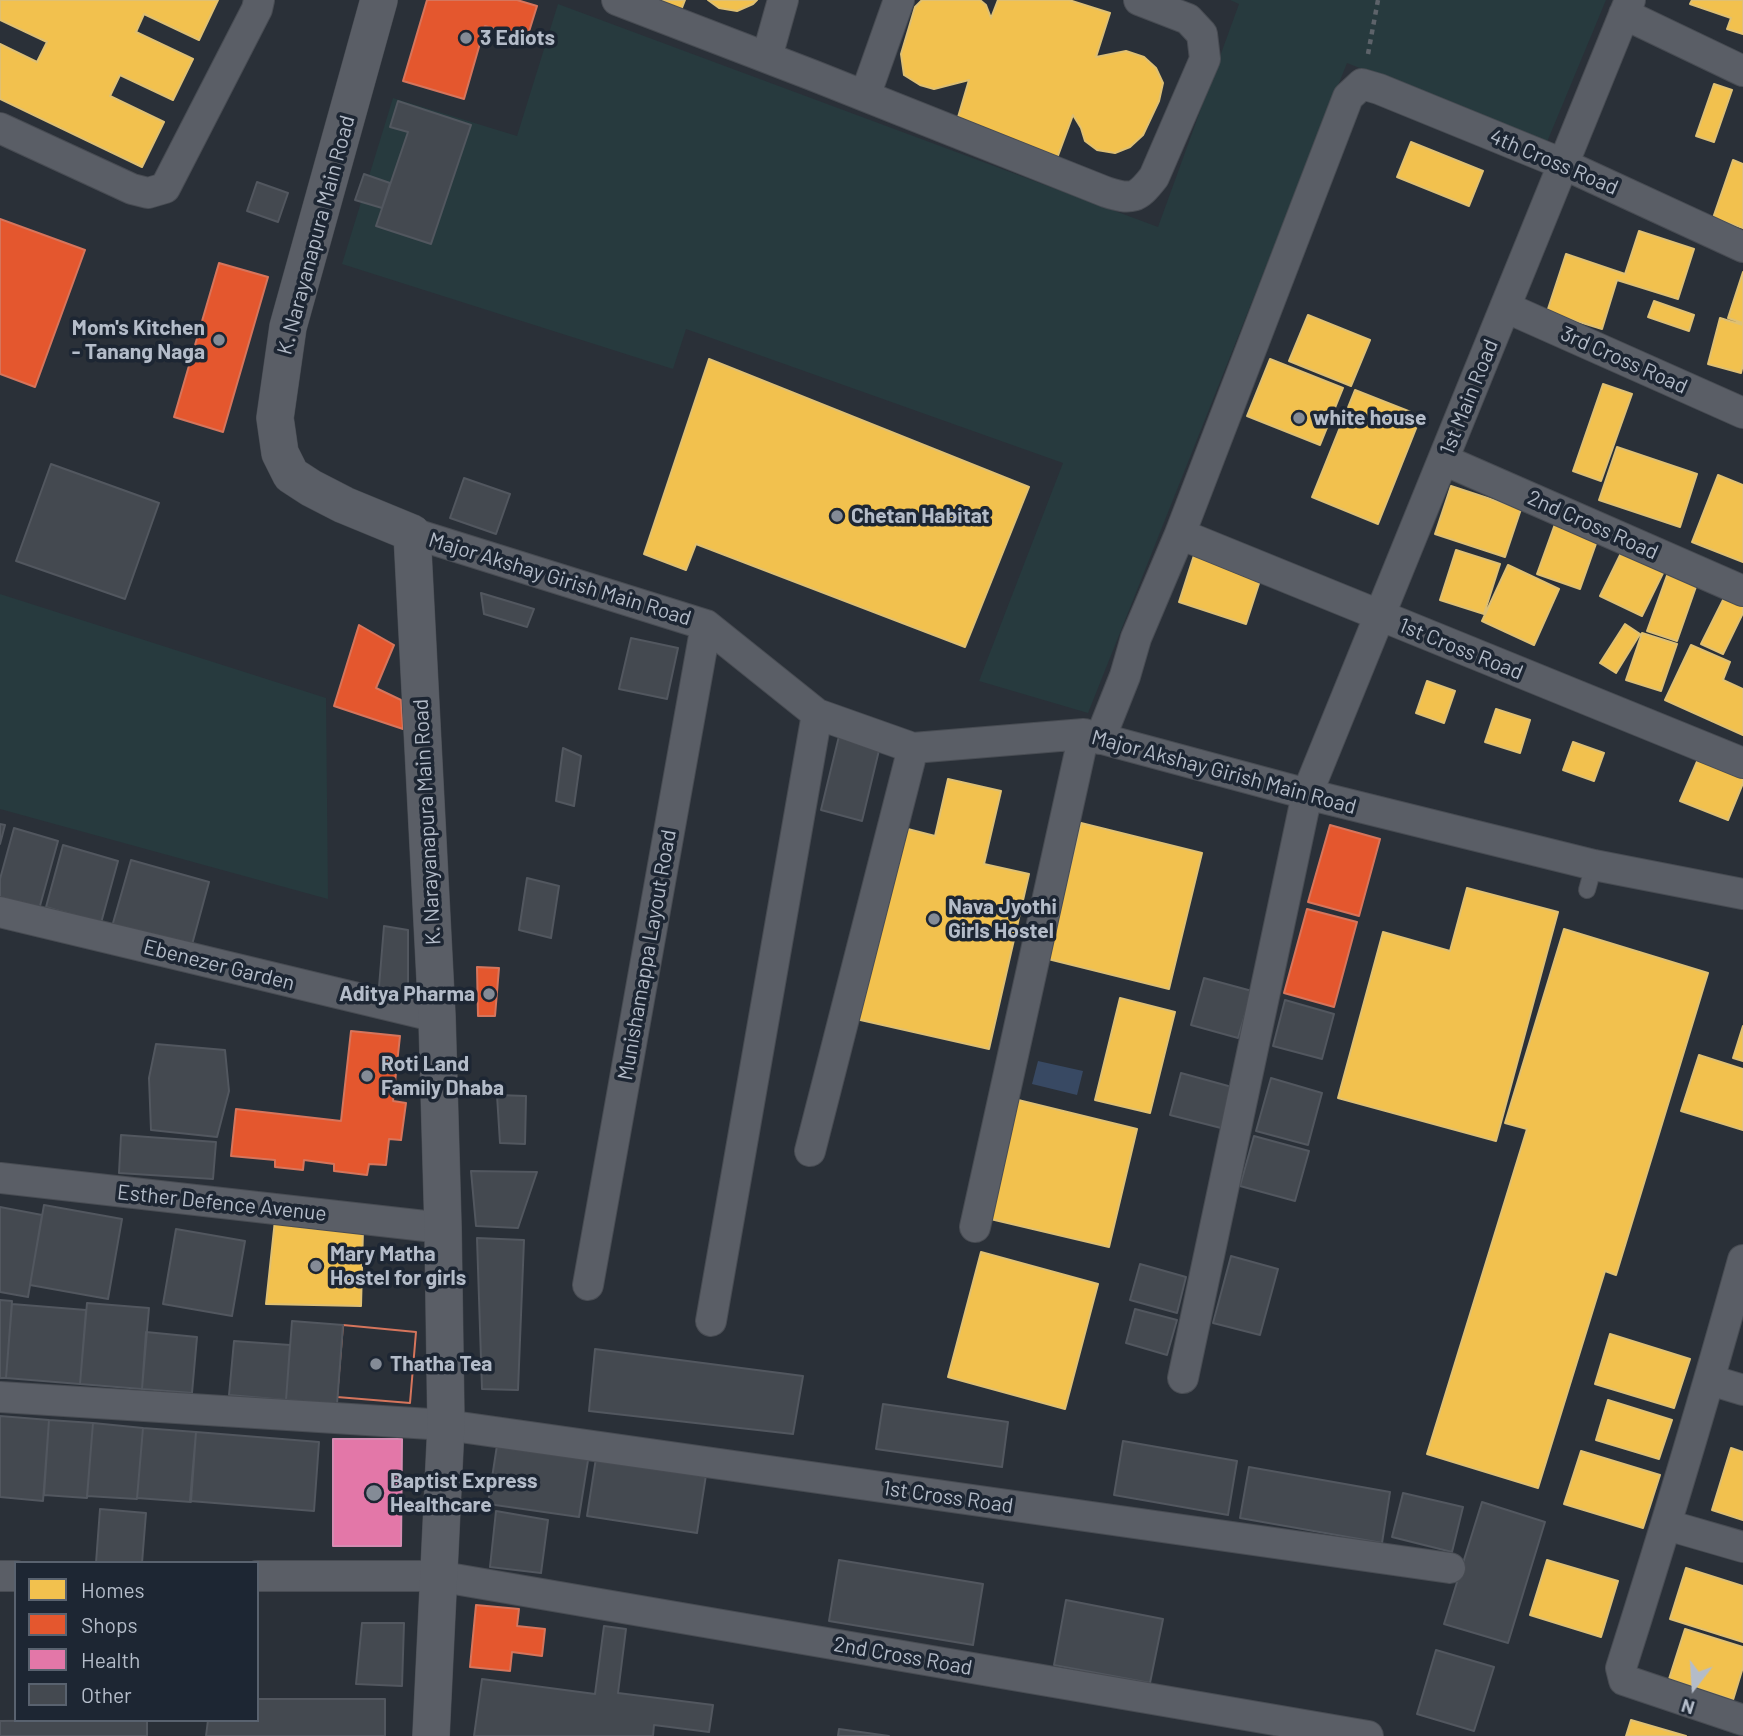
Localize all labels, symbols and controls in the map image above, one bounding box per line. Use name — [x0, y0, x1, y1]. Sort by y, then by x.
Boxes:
place label: 3 Ediots — [480, 25, 555, 51]
marker: 3 Ediots — [458, 30, 474, 46]
street label: K. Narayanapura Main Road — [272, 113, 360, 357]
street label: 4th Cross Road — [1486, 124, 1622, 200]
place label: Mom's Kitchen - Tanang Naga — [72, 315, 205, 365]
street label: 3rd Cross Road — [1557, 321, 1691, 399]
marker: Mom's Kitchen - Tanang Naga — [211, 332, 227, 348]
street label: 1st Main Road — [1434, 336, 1504, 458]
place label: white house — [1313, 405, 1426, 431]
marker: white house — [1291, 410, 1307, 426]
street label: 2nd Cross Road — [1524, 485, 1662, 565]
place label: Chetan Habitat — [851, 503, 989, 529]
marker: Chetan Habitat — [829, 508, 845, 524]
street label: Major Akshay Girish Main Road — [426, 527, 694, 631]
street label: 1st Cross Road — [1395, 613, 1527, 685]
street label: K. Narayanapura Main Road — [408, 698, 446, 946]
street label: Major Akshay Girish Main Road — [1089, 724, 1359, 820]
street label: Munishamappa Layout Road — [613, 828, 681, 1082]
place label: Nava Jyothi Girls Hostel — [948, 894, 1057, 944]
marker: Nava Jyothi Girls Hostel — [926, 911, 942, 927]
street label: Ebenezer Garden — [141, 934, 297, 996]
place label: Aditya Pharma — [339, 981, 475, 1007]
marker: Aditya Pharma — [481, 986, 497, 1002]
place label: Roti Land Family Dhaba — [381, 1051, 504, 1101]
marker: Roti Land Family Dhaba — [359, 1068, 375, 1084]
street label: Esther Defence Avenue — [116, 1179, 328, 1227]
place label: Mary Matha Hostel for girls — [330, 1241, 466, 1291]
marker: Mary Matha Hostel for girls — [308, 1258, 324, 1274]
place label: Thatha Tea — [390, 1351, 492, 1377]
marker: Thatha Tea — [368, 1356, 384, 1372]
place label: Baptist Express Healthcare — [390, 1468, 538, 1518]
street label: 1st Cross Road — [881, 1475, 1015, 1519]
marker: Baptist Express Healthcare — [364, 1483, 384, 1503]
legend — [14, 1561, 259, 1722]
text: Homes — [81, 1577, 145, 1602]
text: Shops — [81, 1612, 138, 1637]
street label: 2nd Cross Road — [832, 1631, 974, 1681]
text: Health — [81, 1647, 140, 1672]
north arrow — [1659, 1652, 1729, 1722]
text: Other — [81, 1682, 132, 1707]
text: N — [1678, 1695, 1697, 1720]

